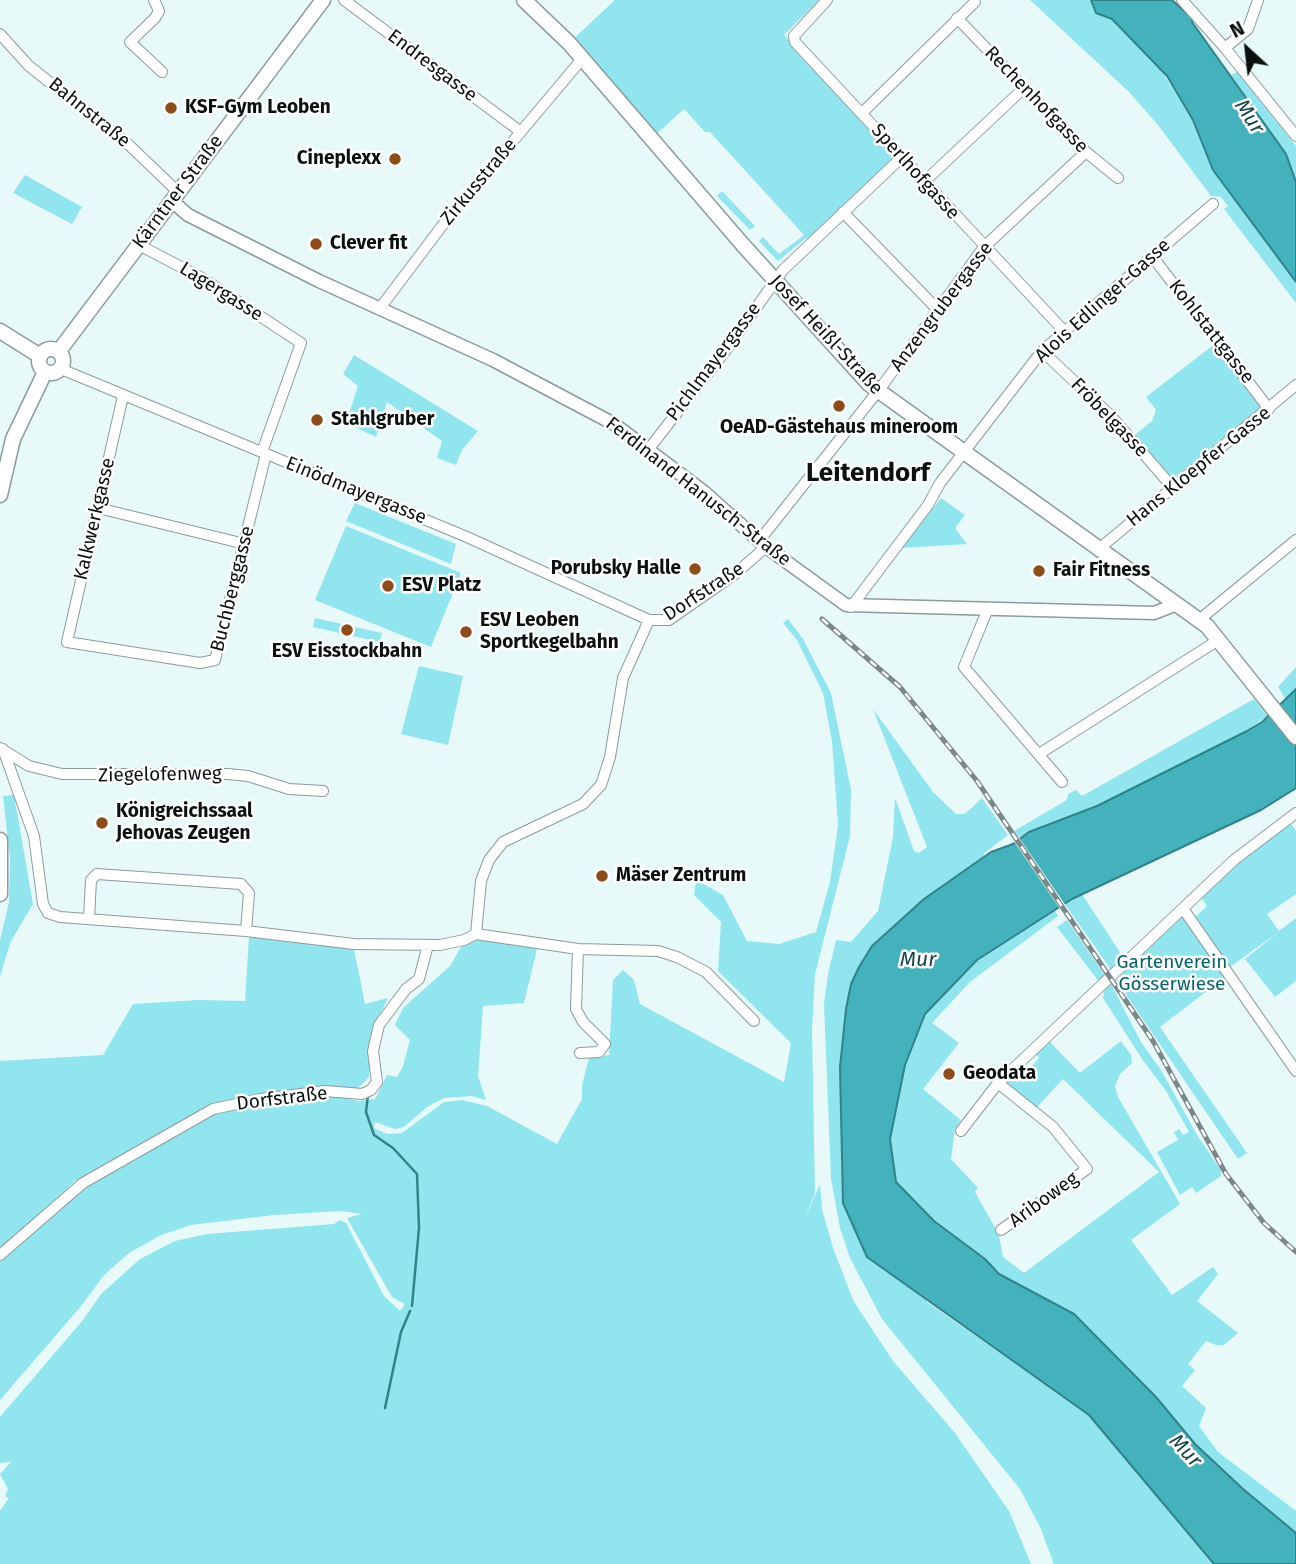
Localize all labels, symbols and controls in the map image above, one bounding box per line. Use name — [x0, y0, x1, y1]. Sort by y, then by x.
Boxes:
north arrow — [1212, 14, 1282, 84]
text: N — [1226, 17, 1248, 43]
street label: Endresgasse — [383, 25, 481, 107]
street label: Rechenhofgasse — [979, 42, 1093, 158]
street label: Bahnstraße — [44, 73, 134, 153]
water label: Mur — [1229, 95, 1269, 139]
place label: KSF-Gym Leoben — [185, 97, 331, 119]
marker: KSF-Gym Leoben — [163, 100, 179, 116]
street label: Sperlhofgasse — [866, 119, 964, 225]
street label: Kärntner Straße — [128, 131, 228, 253]
street label: Zirkusstraße — [436, 134, 522, 230]
place label: Cineplexx — [297, 148, 381, 170]
marker: Cineplexx — [387, 151, 403, 167]
place label: Clever fit — [330, 233, 408, 255]
street label: Alois Edlinger-Gasse — [1031, 234, 1175, 368]
marker: Clever fit — [308, 236, 324, 252]
street label: Anzengrubergasse — [886, 238, 998, 376]
street label: Lagergasse — [175, 257, 267, 327]
street label: Josef Heißl-Straße — [765, 270, 887, 400]
street label: Kohlstattgasse — [1163, 275, 1259, 389]
street label: Pichlmayergasse — [662, 298, 766, 426]
street label: Fröbelgasse — [1066, 374, 1152, 462]
marker: OeAD-Gästehaus mineroom — [831, 398, 847, 414]
street label: Hans Kloepfer-Gasse — [1122, 402, 1276, 532]
place label: Stahlgruber — [331, 409, 434, 431]
marker: Stahlgruber — [309, 412, 325, 428]
street label: Ferdinand Hanusch-Straße — [601, 413, 795, 571]
place label: OeAD-Gästehaus mineroom — [720, 417, 958, 439]
street label: Einödmayergasse — [282, 452, 430, 530]
street label: Kalkwerkgasse — [70, 456, 120, 582]
district label: Leitendorf — [806, 458, 930, 490]
street label: Buchberggasse — [206, 524, 260, 654]
place label: Porubsky Halle — [551, 558, 681, 580]
street label: Dorfstraße — [660, 558, 748, 626]
place label: Fair Fitness — [1053, 560, 1150, 582]
marker: Porubsky Halle — [687, 561, 703, 577]
marker: Fair Fitness — [1031, 563, 1047, 579]
place label: ESV Platz — [402, 575, 481, 597]
marker: ESV Platz — [380, 578, 396, 594]
place label: ESV Leoben Sportkegelbahn — [480, 610, 619, 654]
marker: ESV Eisstockbahn — [339, 622, 355, 638]
marker: ESV Leoben Sportkegelbahn — [458, 624, 474, 640]
place label: ESV Eisstockbahn — [272, 641, 422, 663]
street label: Ziegelofenweg — [98, 763, 222, 787]
place label: Königreichssaal Jehovas Zeugen — [116, 801, 253, 845]
marker: Königreichssaal Jehovas Zeugen — [94, 815, 110, 831]
place label: Mäser Zentrum — [616, 865, 746, 887]
marker: Mäser Zentrum — [594, 868, 610, 884]
water label: Mur — [900, 947, 936, 973]
park label: Gartenverein Gösserwiese — [1117, 952, 1227, 996]
place label: Geodata — [963, 1063, 1036, 1085]
marker: Geodata — [941, 1066, 957, 1082]
street label: Dorfstraße — [235, 1082, 329, 1116]
street label: Ariboweg — [1005, 1167, 1083, 1233]
water label: Mur — [1163, 1429, 1207, 1473]

